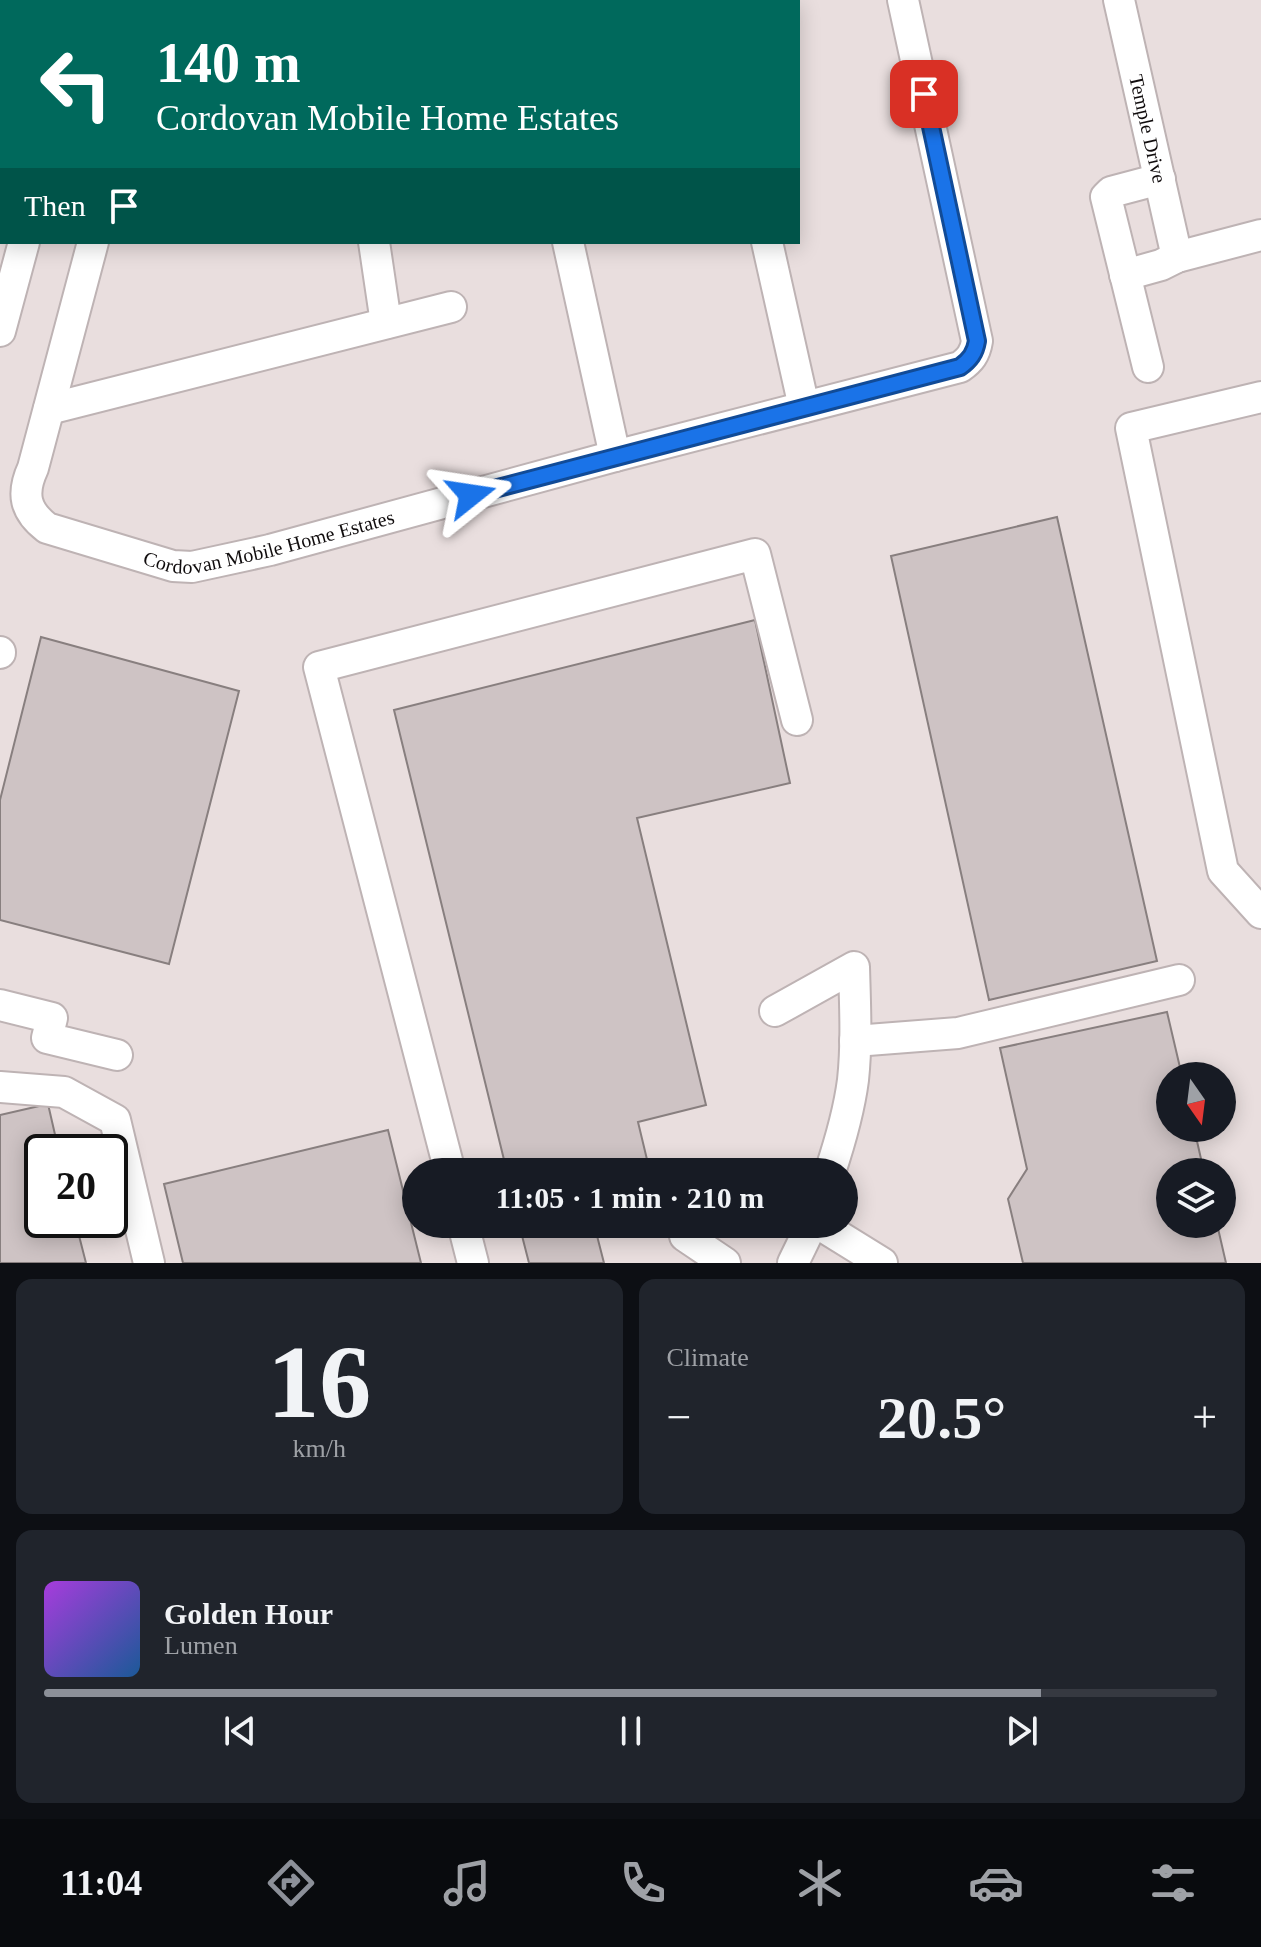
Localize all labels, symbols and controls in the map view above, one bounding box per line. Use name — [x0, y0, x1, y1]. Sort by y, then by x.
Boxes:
icon: left — [24, 32, 128, 136]
text: 140 m — [156, 32, 301, 94]
pin — [890, 60, 958, 128]
icon: arrive — [902, 72, 946, 116]
street label: Temple Drive — [1125, 73, 1171, 185]
text: Cordovan Mobile Home Estates — [156, 98, 619, 138]
icon: arrive — [102, 184, 146, 228]
text: Then — [24, 189, 86, 222]
position arrow — [429, 453, 513, 537]
street label: Cordovan Mobile Home Estates — [141, 506, 397, 578]
north arrow — [1156, 1062, 1236, 1142]
map controls — [1156, 1062, 1236, 1238]
speed limit sign: 20 — [24, 1134, 128, 1238]
button: layers — [1156, 1158, 1236, 1238]
text: 11:05 · 1 min · 210 m — [496, 1181, 764, 1214]
text: 16 — [267, 1324, 371, 1439]
text: Climate — [667, 1343, 749, 1372]
text: 20.5° — [877, 1385, 1006, 1451]
text: − — [667, 1393, 691, 1442]
text: + — [1192, 1393, 1217, 1442]
text: km/h — [293, 1434, 346, 1463]
text: Golden Hour — [164, 1597, 333, 1630]
text: Lumen — [164, 1631, 238, 1660]
icon: previous — [218, 1709, 262, 1753]
icon: pause — [609, 1709, 653, 1753]
icon: next — [1000, 1709, 1044, 1753]
icon: directions — [263, 1855, 319, 1911]
icon: music — [439, 1855, 495, 1911]
icon: phone — [615, 1855, 671, 1911]
icon: climate — [792, 1855, 848, 1911]
icon: car — [968, 1855, 1024, 1911]
icon: filters — [1145, 1855, 1201, 1911]
text: 11:04 — [60, 1863, 142, 1903]

